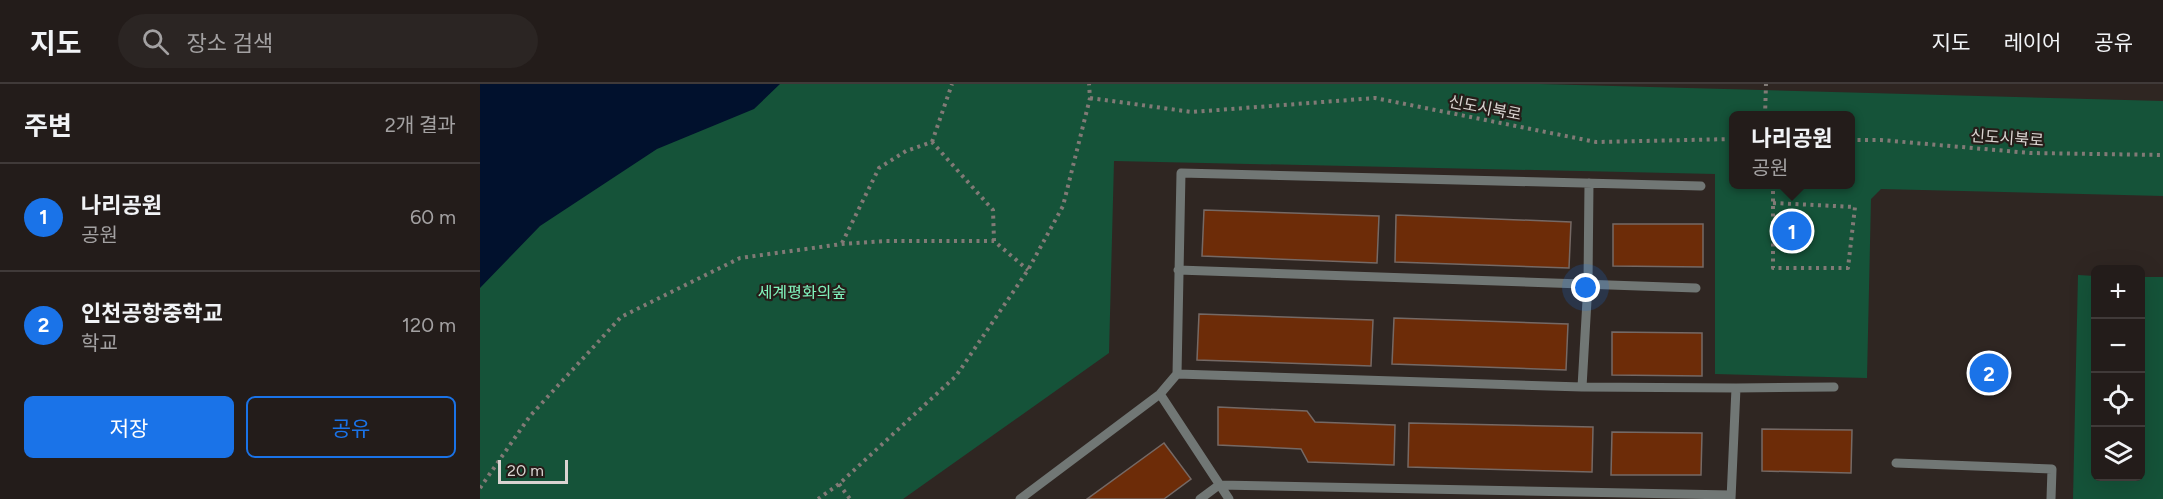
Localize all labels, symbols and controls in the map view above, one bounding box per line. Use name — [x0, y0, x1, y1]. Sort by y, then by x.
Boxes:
search box — [118, 14, 538, 68]
icon: search — [139, 25, 172, 58]
text: 지도 — [30, 26, 82, 60]
text: 장소 검색 — [187, 30, 273, 57]
text: 지도 — [1932, 30, 1970, 55]
text: 레이어 — [2003, 30, 2061, 55]
text: 공유 — [2094, 30, 2133, 55]
street label: 신도시북로 — [1447, 92, 1523, 124]
text: 주변 — [24, 110, 72, 142]
popup — [1729, 111, 1855, 189]
text: 2개 결과 — [385, 113, 456, 137]
text: 나리공원 — [1752, 125, 1832, 152]
street label: 신도시북로 — [1970, 126, 2045, 150]
text: 공원 — [1752, 156, 1788, 180]
text: 나리공원 — [81, 192, 162, 219]
text: 1 — [39, 205, 48, 229]
text: 60 m — [410, 205, 456, 229]
pin: 1 — [1772, 208, 1812, 254]
text: 공원 — [81, 223, 118, 247]
map controls — [2091, 265, 2145, 481]
button: + — [2091, 265, 2145, 319]
your location — [1571, 273, 1600, 302]
park label: 세계평화의숲 — [758, 283, 846, 302]
text: 인천공항중학교 — [81, 300, 223, 327]
text: 2 — [38, 313, 49, 337]
text: 120 m — [402, 313, 456, 337]
button: − — [2091, 319, 2145, 373]
text: 학교 — [81, 331, 118, 355]
pin: 2 — [1970, 350, 2008, 396]
button: locate — [2091, 373, 2145, 427]
button: 저장 — [24, 396, 234, 458]
button: 공유 — [246, 396, 456, 458]
button: layers — [2091, 427, 2145, 481]
scale bar — [498, 457, 568, 484]
text: 20 m — [507, 461, 544, 480]

